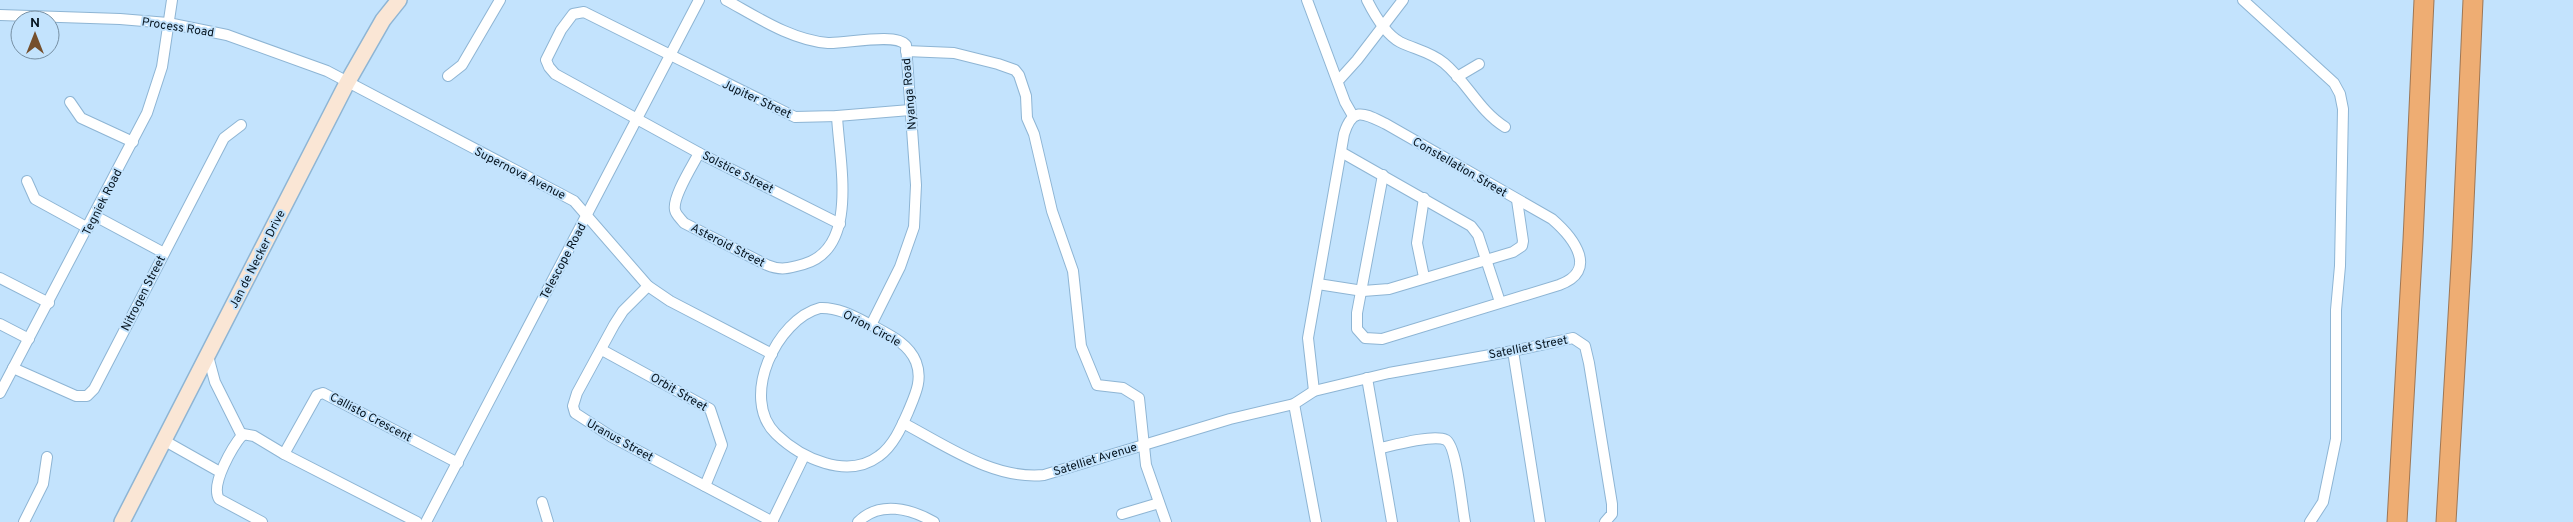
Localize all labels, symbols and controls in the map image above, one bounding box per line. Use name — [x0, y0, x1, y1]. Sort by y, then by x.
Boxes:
north arrow — [10, 10, 60, 60]
street label: Process Road — [140, 14, 215, 42]
text: N — [30, 15, 40, 32]
street label: Nyanga Road — [899, 57, 921, 130]
street label: Jupiter Street — [719, 77, 794, 123]
street label: Constellation Street — [1409, 134, 1510, 201]
street label: Supernova Avenue — [471, 144, 568, 204]
street label: Solstice Street — [699, 148, 776, 198]
street label: Tegniek Road — [79, 166, 127, 238]
street label: Jan de Necker Drive — [226, 208, 290, 311]
street label: Asteroid Street — [688, 220, 767, 271]
street label: Telescope Road — [537, 221, 591, 302]
street label: Nitrogen Street — [118, 253, 170, 334]
street label: Orion Circle — [840, 307, 903, 351]
street label: Satelliet Street — [1487, 332, 1569, 363]
street label: Orbit Street — [647, 370, 710, 416]
street label: Callisto Crescent — [327, 390, 414, 446]
street label: Uranus Street — [583, 416, 656, 466]
street label: Satelliet Avenue — [1051, 440, 1139, 480]

